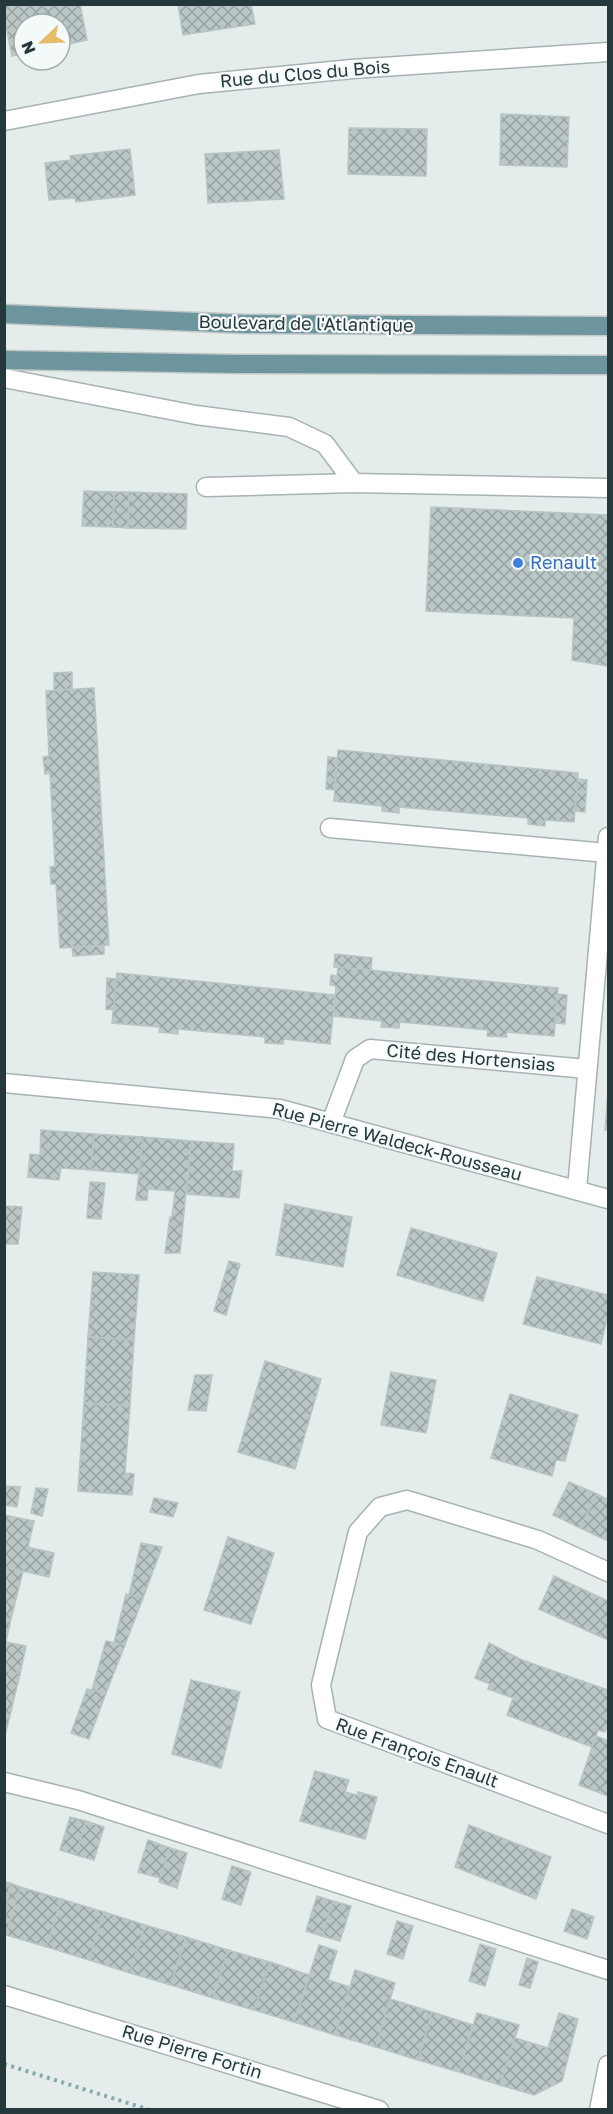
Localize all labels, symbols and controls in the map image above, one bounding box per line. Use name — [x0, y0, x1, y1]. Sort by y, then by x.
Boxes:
north arrow — [12, 12, 72, 72]
text: N — [17, 38, 40, 57]
street label: Rue du Clos du Bois — [219, 55, 391, 91]
street label: Boulevard de l'Atlantique — [198, 310, 414, 336]
place label: Renault — [530, 551, 597, 573]
marker: Renault — [511, 556, 525, 570]
street label: Cité des Hortensias — [386, 1039, 556, 1075]
street label: Rue Pierre Waldeck-Rousseau — [270, 1097, 525, 1185]
street label: Rue François Enault — [333, 1712, 502, 1792]
street label: Rue Pierre Fortin — [120, 2019, 265, 2083]

